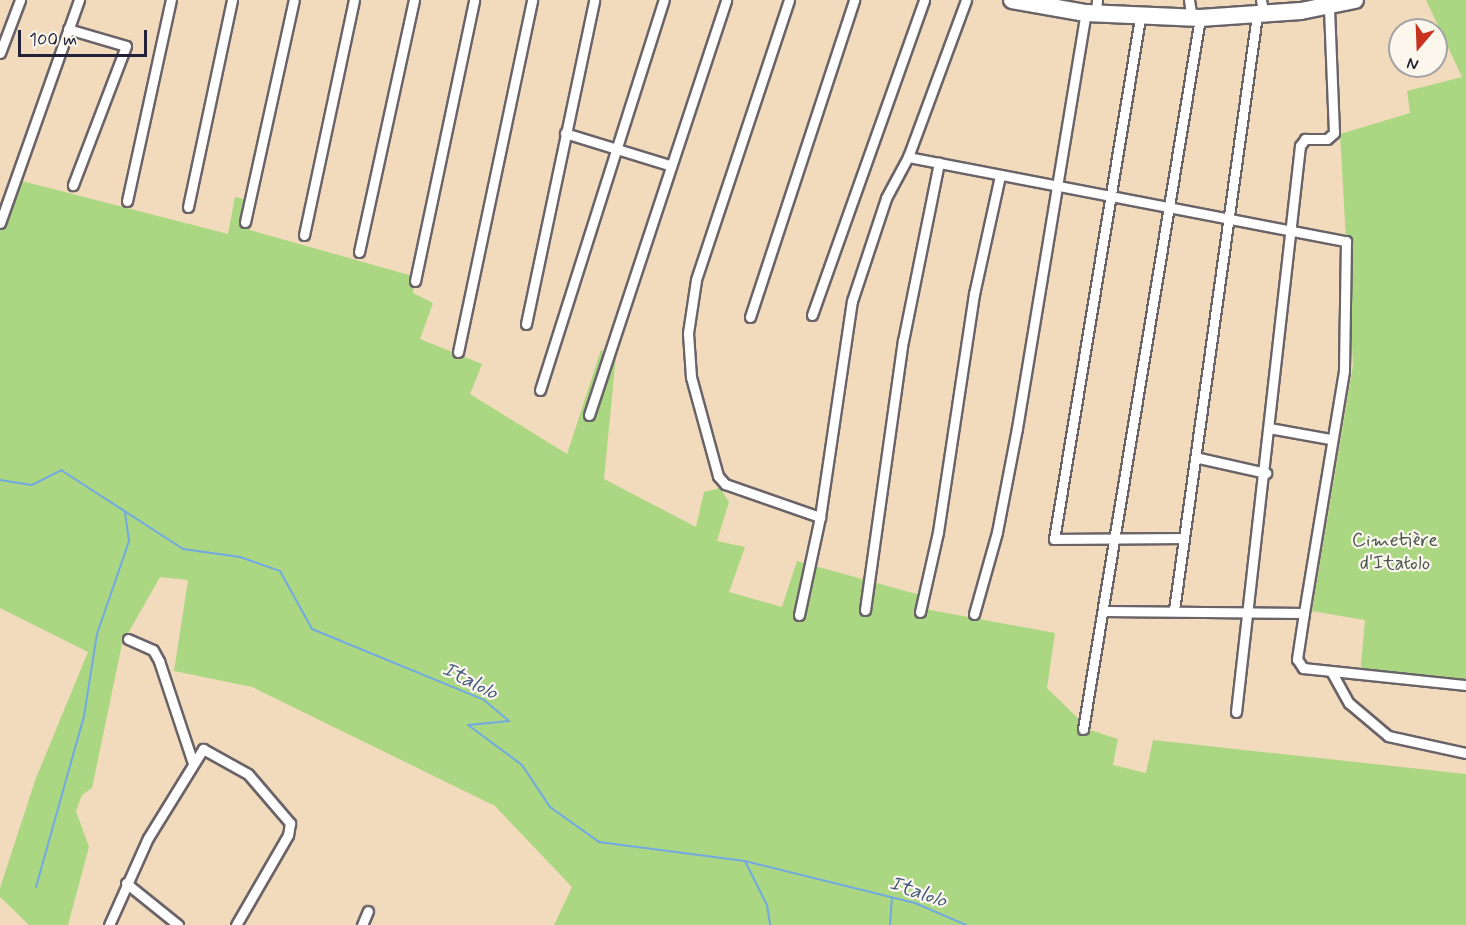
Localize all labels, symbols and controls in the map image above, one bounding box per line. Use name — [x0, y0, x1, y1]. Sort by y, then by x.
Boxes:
scale bar — [21, 18, 150, 56]
north arrow — [1388, 18, 1448, 78]
text: 100 m — [29, 28, 77, 52]
text: N — [1404, 52, 1421, 75]
park label: Cimetière d'Itatolo — [1352, 529, 1438, 576]
water label: Italolo — [438, 656, 502, 706]
water label: Italolo — [886, 870, 950, 914]

